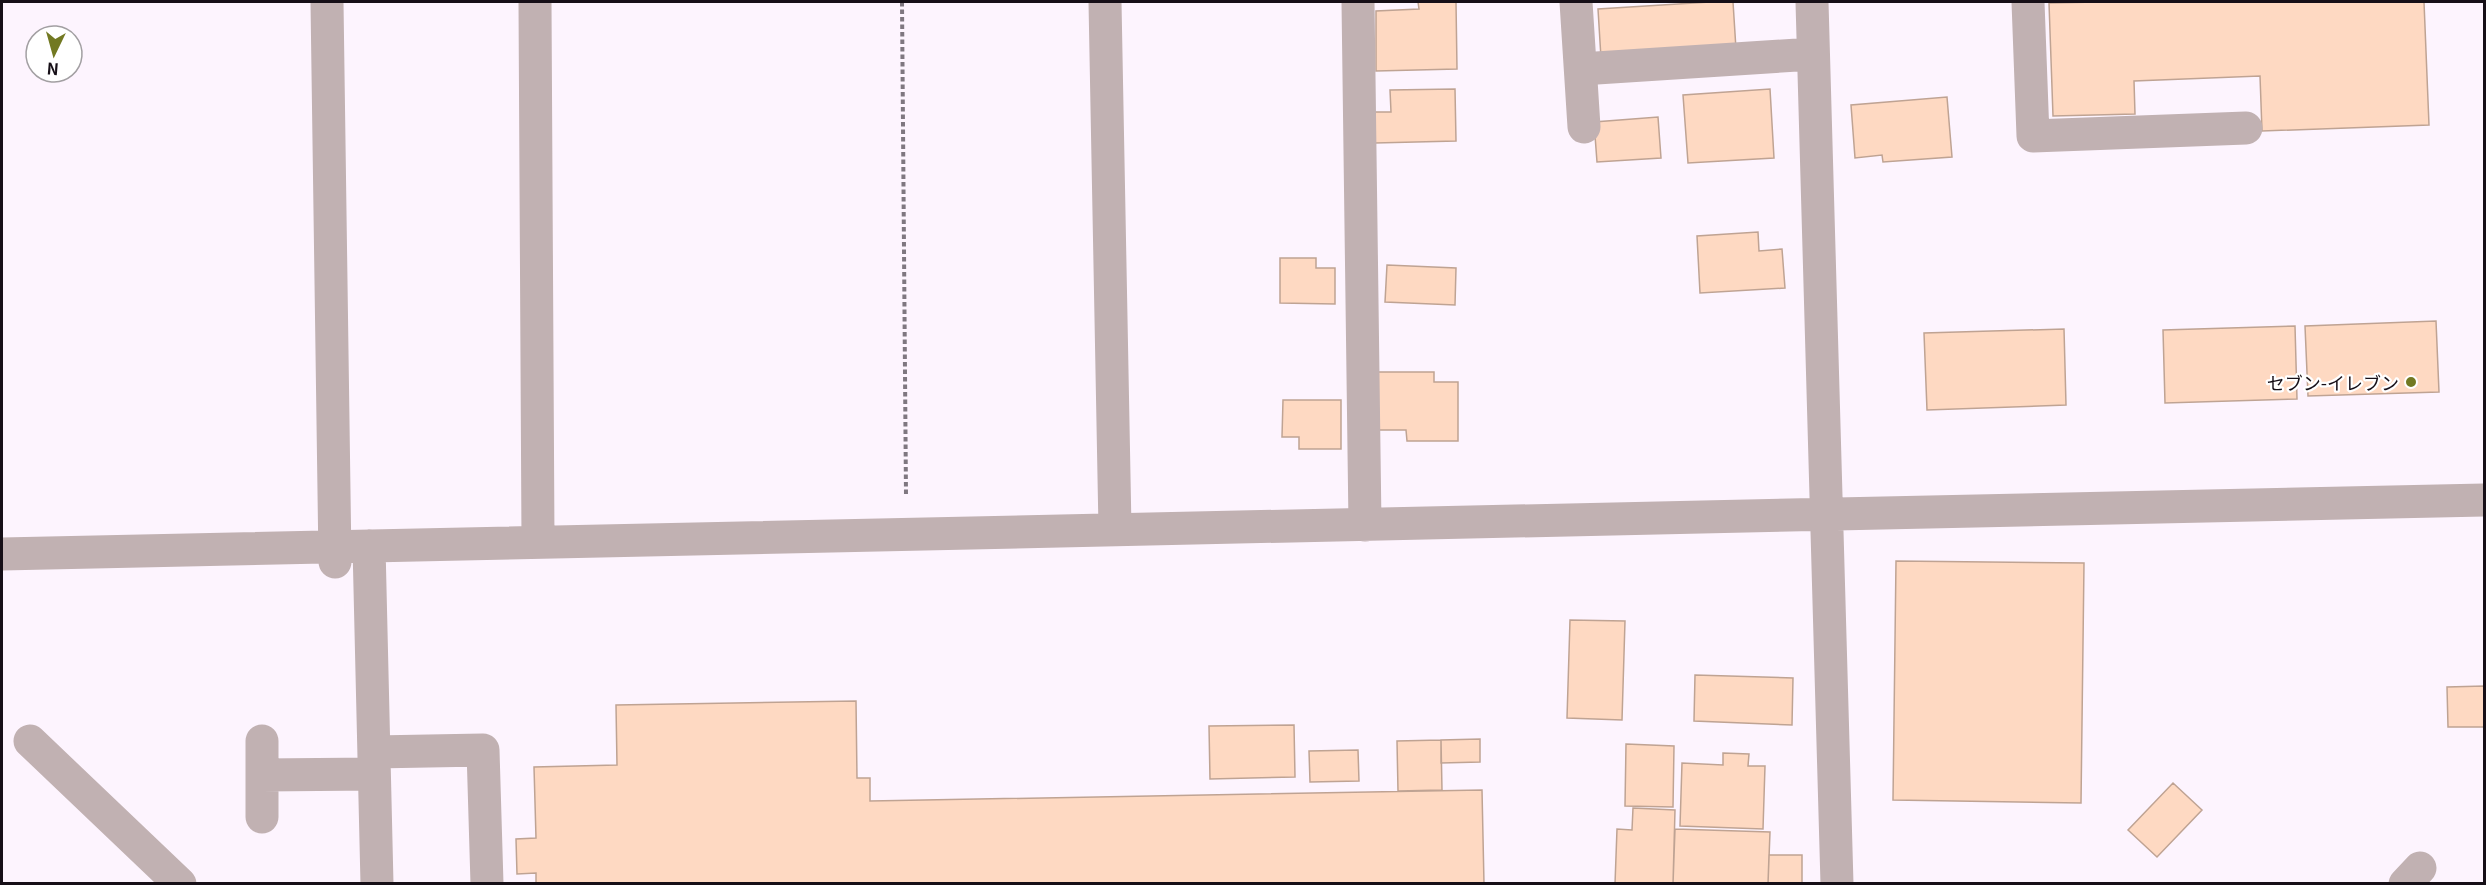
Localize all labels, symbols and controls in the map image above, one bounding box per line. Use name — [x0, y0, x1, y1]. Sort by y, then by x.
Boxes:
north arrow — [24, 24, 84, 84]
text: N — [46, 57, 60, 82]
place label: セブン-イレブン — [2267, 369, 2399, 395]
marker: セブン-イレブン — [2404, 375, 2418, 389]

